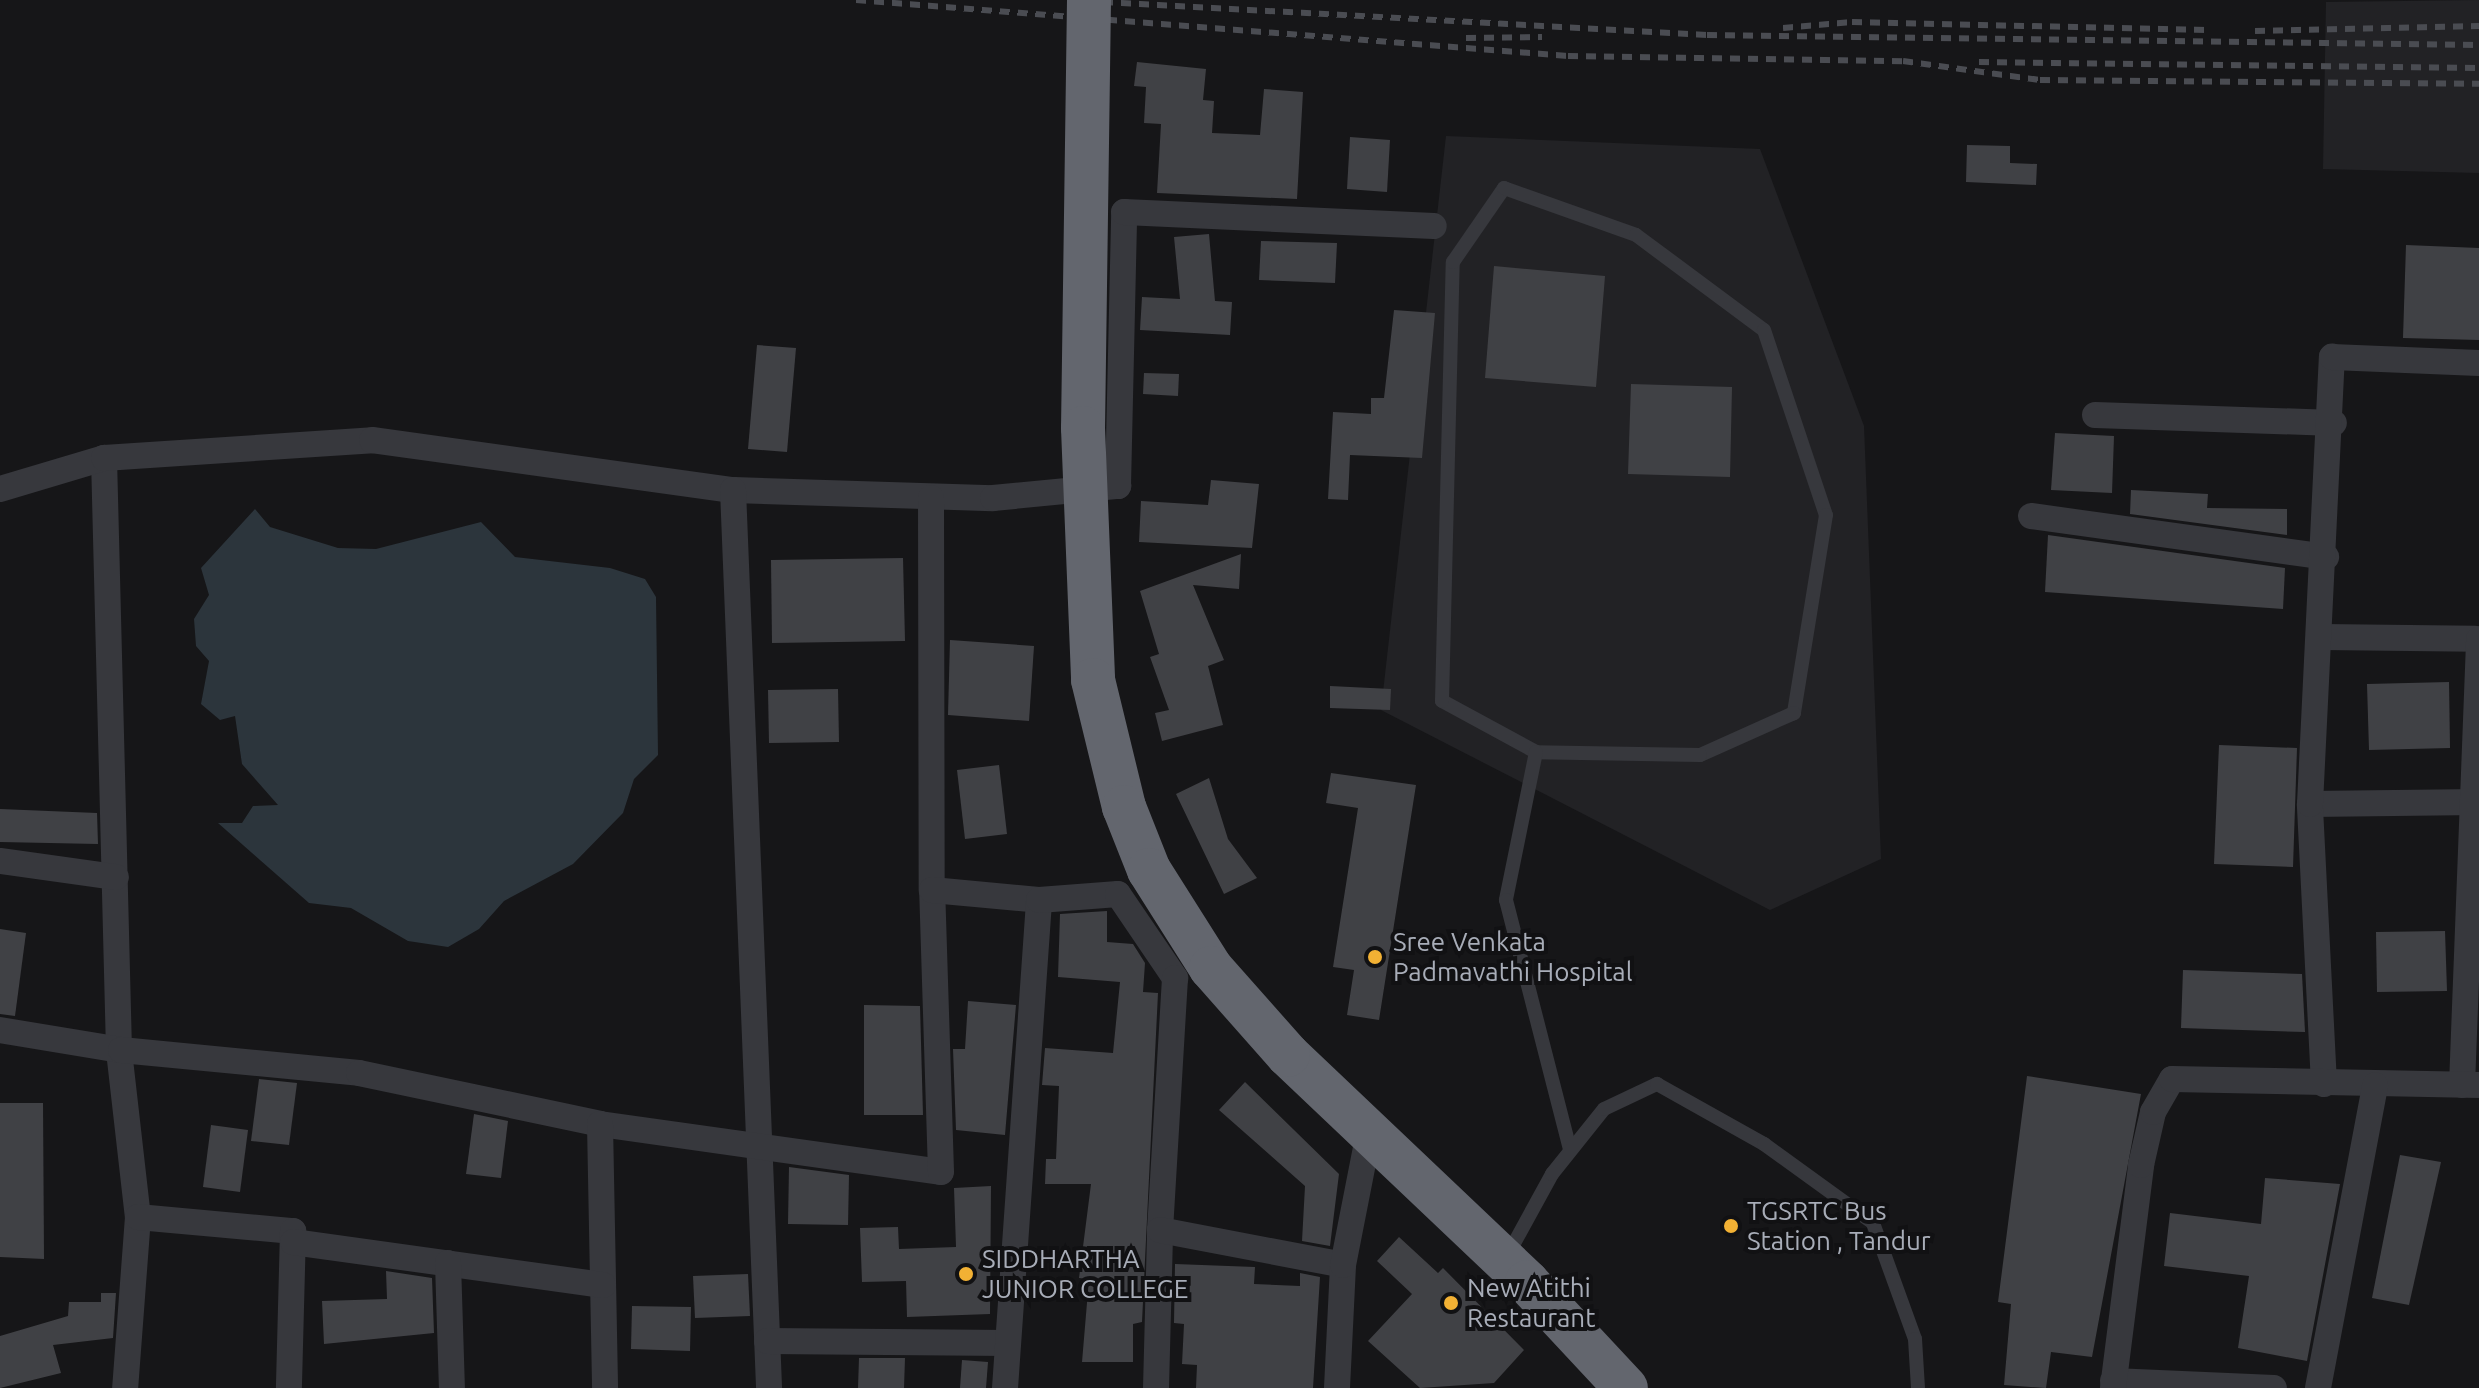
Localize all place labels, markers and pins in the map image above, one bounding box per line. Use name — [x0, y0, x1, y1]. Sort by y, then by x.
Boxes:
place label: Sree Venkata Padmavathi Hospital — [1393, 926, 1633, 988]
marker: Sree Venkata Padmavathi Hospital — [1364, 946, 1386, 968]
place label: TGSRTC Bus Station , Tandur — [1747, 1195, 1931, 1256]
marker: TGSRTC Bus Station , Tandur — [1722, 1217, 1740, 1235]
place label: SIDDHARTHA JUNIOR COLLEGE — [982, 1243, 1188, 1304]
marker: SIDDHARTHA JUNIOR COLLEGE — [957, 1265, 975, 1283]
place label: New Atithi Restaurant — [1467, 1272, 1595, 1334]
marker: New Atithi Restaurant — [1442, 1294, 1460, 1312]

